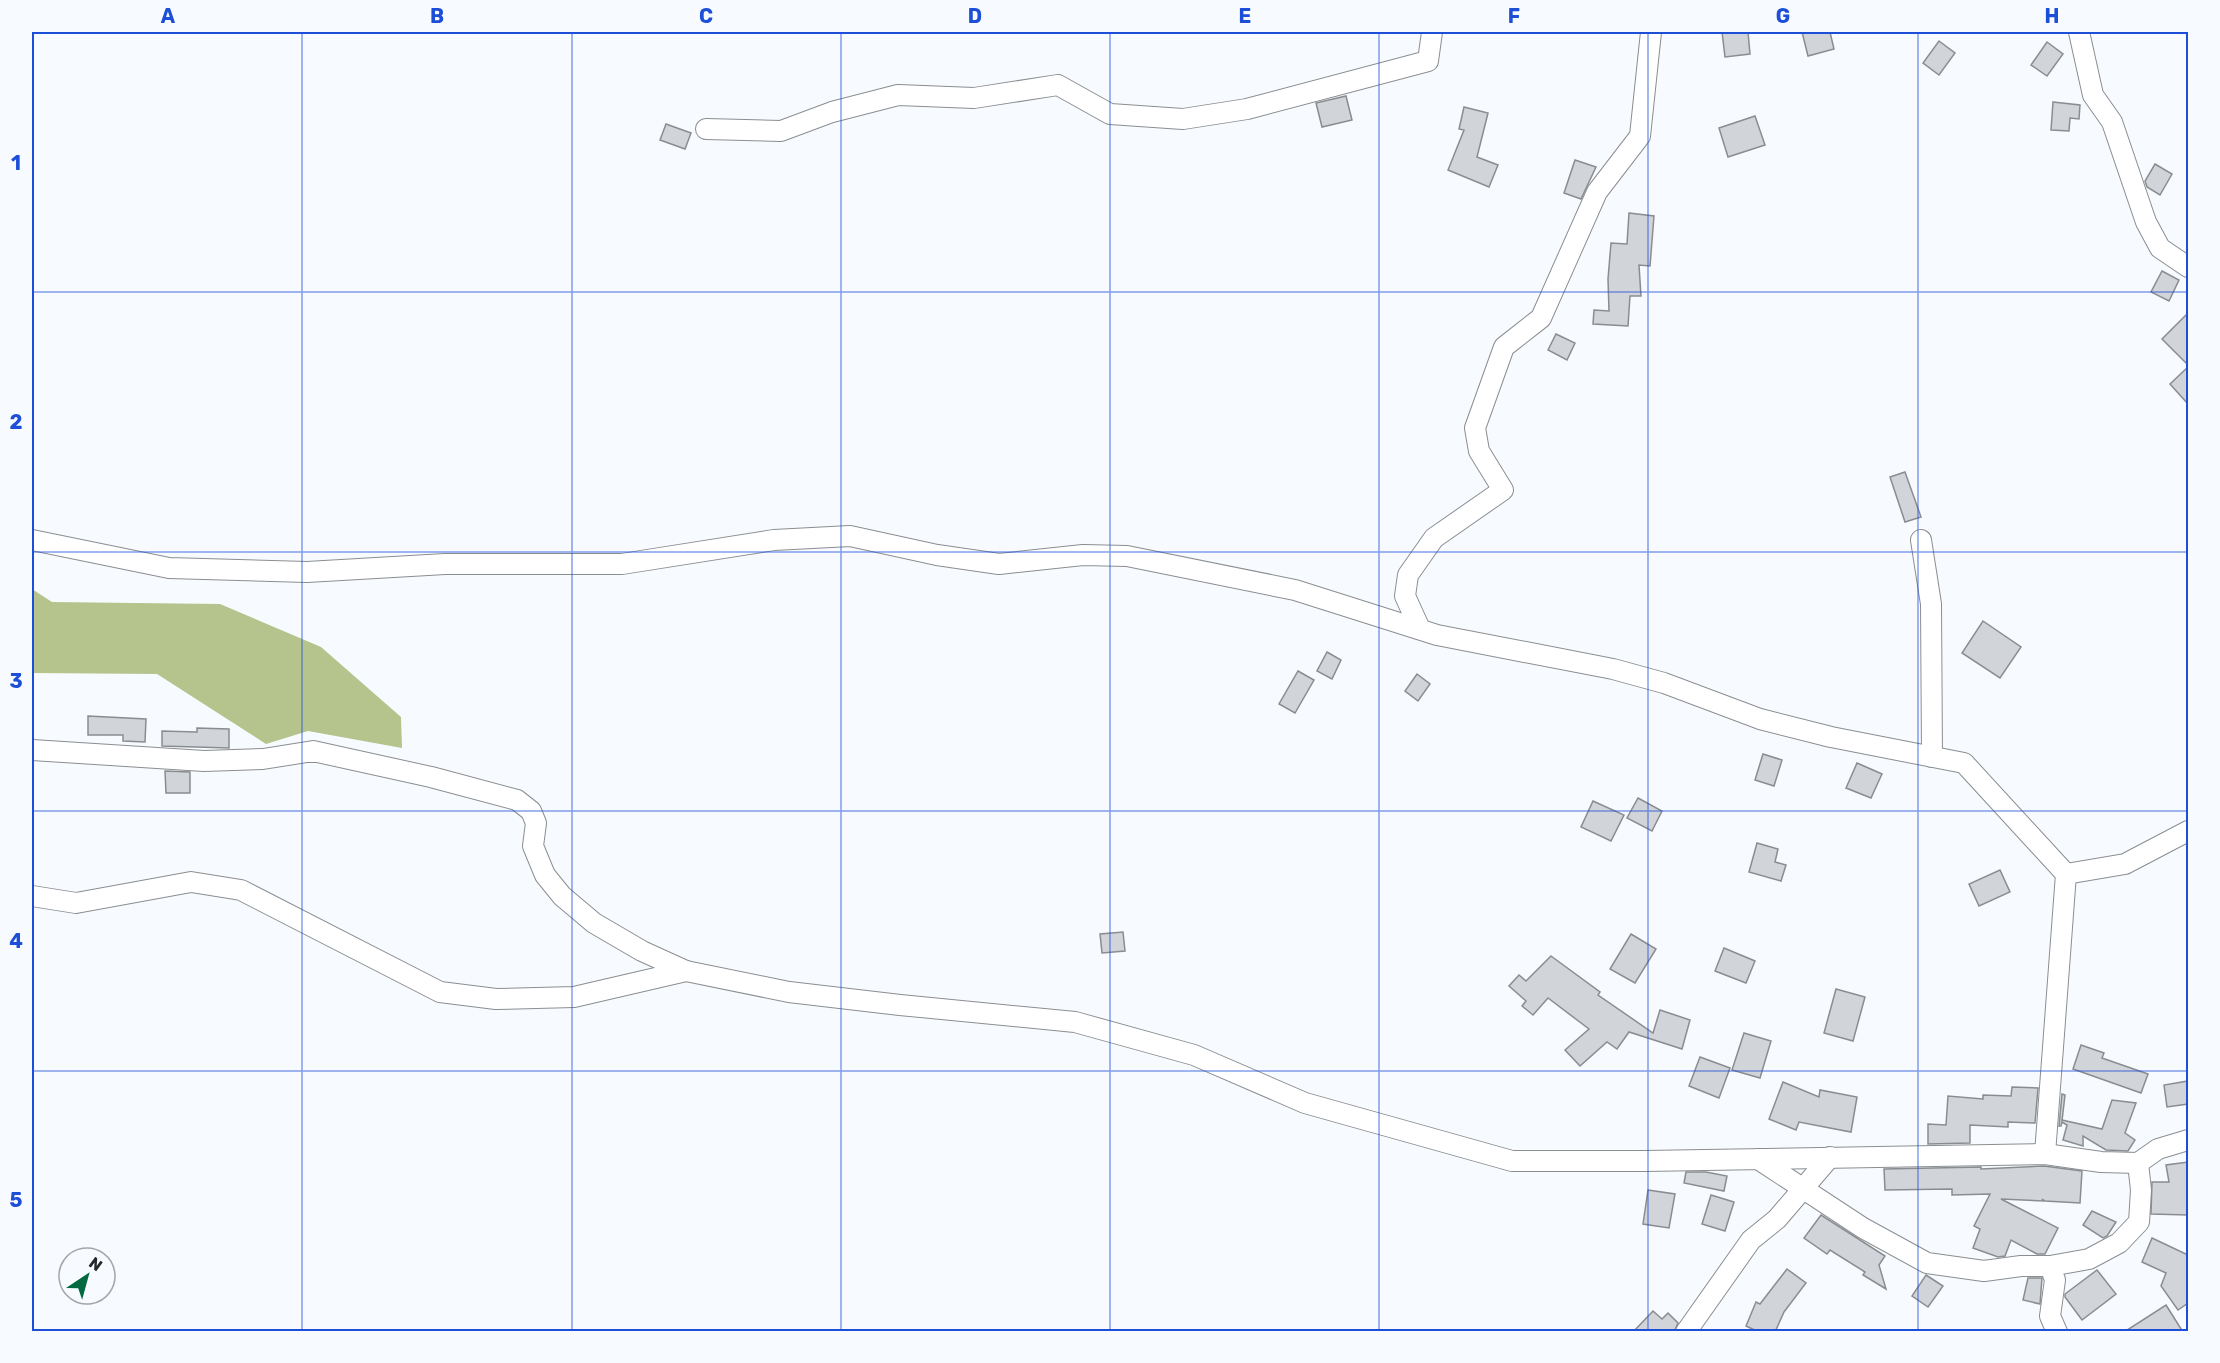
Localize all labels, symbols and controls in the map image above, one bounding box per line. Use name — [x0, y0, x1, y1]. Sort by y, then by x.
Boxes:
text: A — [161, 4, 176, 28]
text: B — [430, 4, 444, 28]
text: C — [699, 4, 713, 28]
text: D — [968, 4, 982, 28]
text: E — [1239, 4, 1251, 28]
text: F — [1508, 4, 1520, 28]
text: G — [1776, 4, 1790, 28]
text: H — [2045, 4, 2059, 28]
text: 1 — [11, 151, 21, 175]
text: 2 — [10, 410, 23, 434]
text: 3 — [9, 669, 23, 693]
text: 4 — [9, 929, 23, 953]
text: 5 — [10, 1188, 23, 1212]
north arrow — [57, 1246, 117, 1306]
text: N — [85, 1253, 106, 1275]

